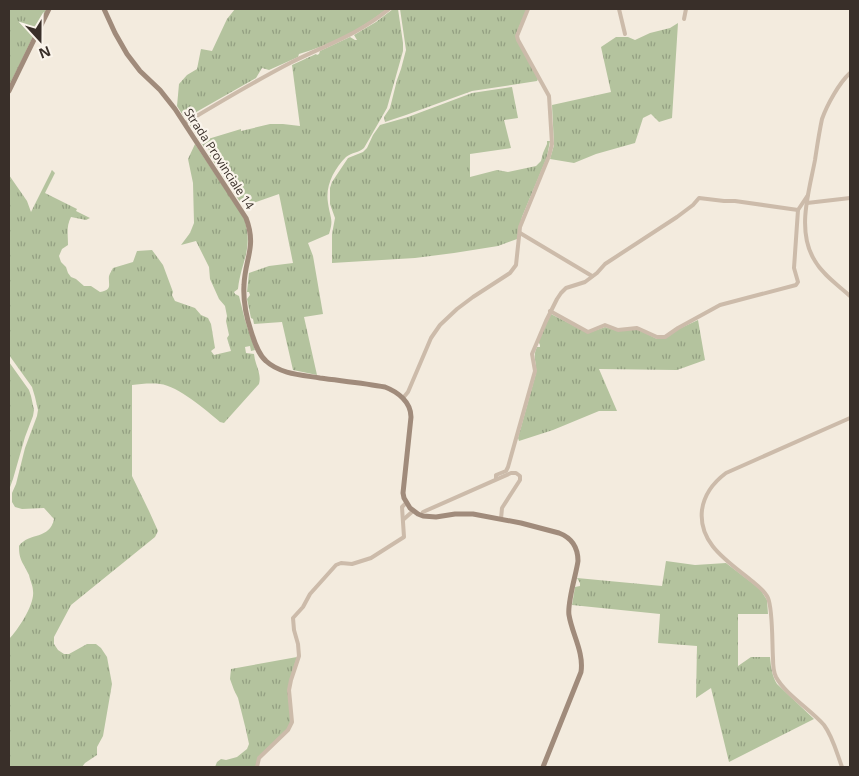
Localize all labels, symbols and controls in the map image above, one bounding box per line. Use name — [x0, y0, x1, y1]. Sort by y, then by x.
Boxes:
north arrow — [15, 15, 65, 65]
text: N — [36, 42, 54, 64]
street label: Strada Provinciale 14 — [180, 105, 259, 213]

